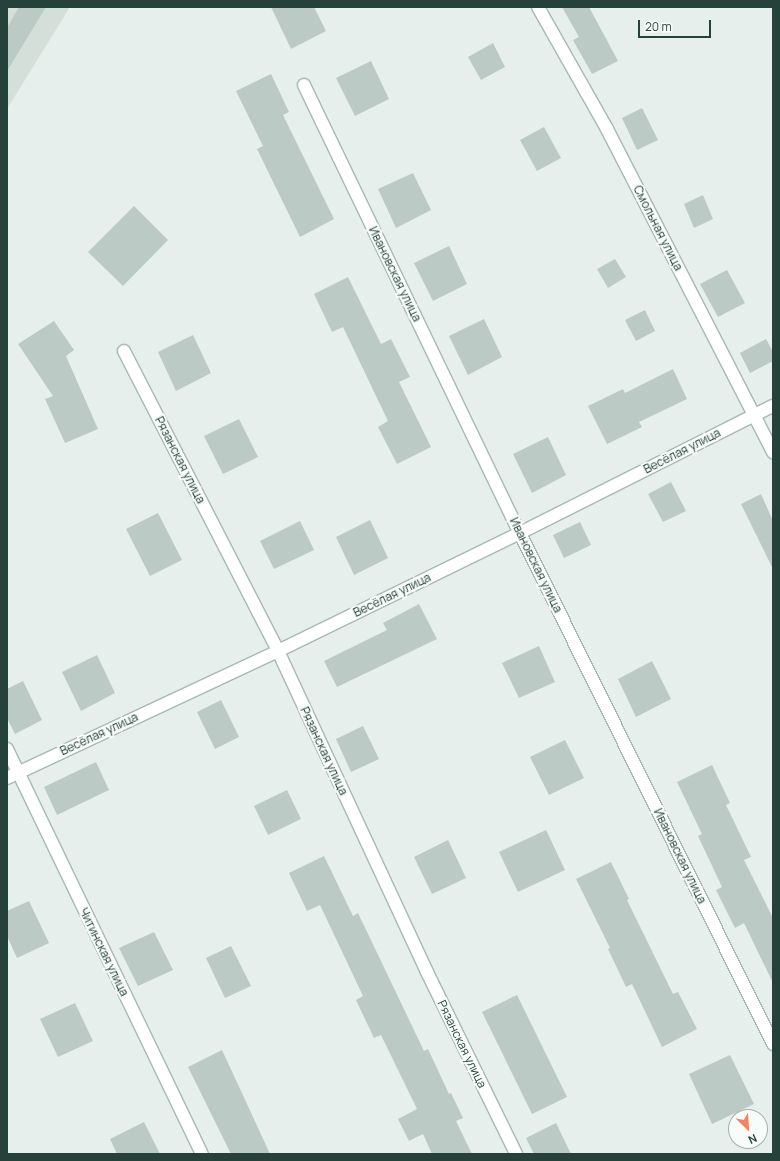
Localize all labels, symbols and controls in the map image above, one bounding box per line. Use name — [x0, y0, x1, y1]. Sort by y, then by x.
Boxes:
scale bar — [640, 12, 713, 38]
text: 20 m — [645, 18, 672, 35]
street label: Смольная улица — [630, 183, 686, 273]
street label: Ивановская улица — [366, 224, 424, 324]
street label: Рязанская улица — [152, 414, 208, 506]
street label: Весёлая улица — [641, 425, 723, 477]
street label: Ивановская улица — [507, 515, 565, 615]
street label: Весёлая улица — [351, 570, 433, 620]
street label: Рязанская улица — [297, 704, 351, 798]
street label: Весёлая улица — [58, 710, 140, 758]
street label: Ивановская улица — [651, 806, 709, 906]
street label: Читинская улица — [76, 905, 132, 999]
street label: Рязанская улица — [435, 998, 489, 1090]
north arrow — [728, 1109, 768, 1149]
text: N — [746, 1131, 760, 1148]

